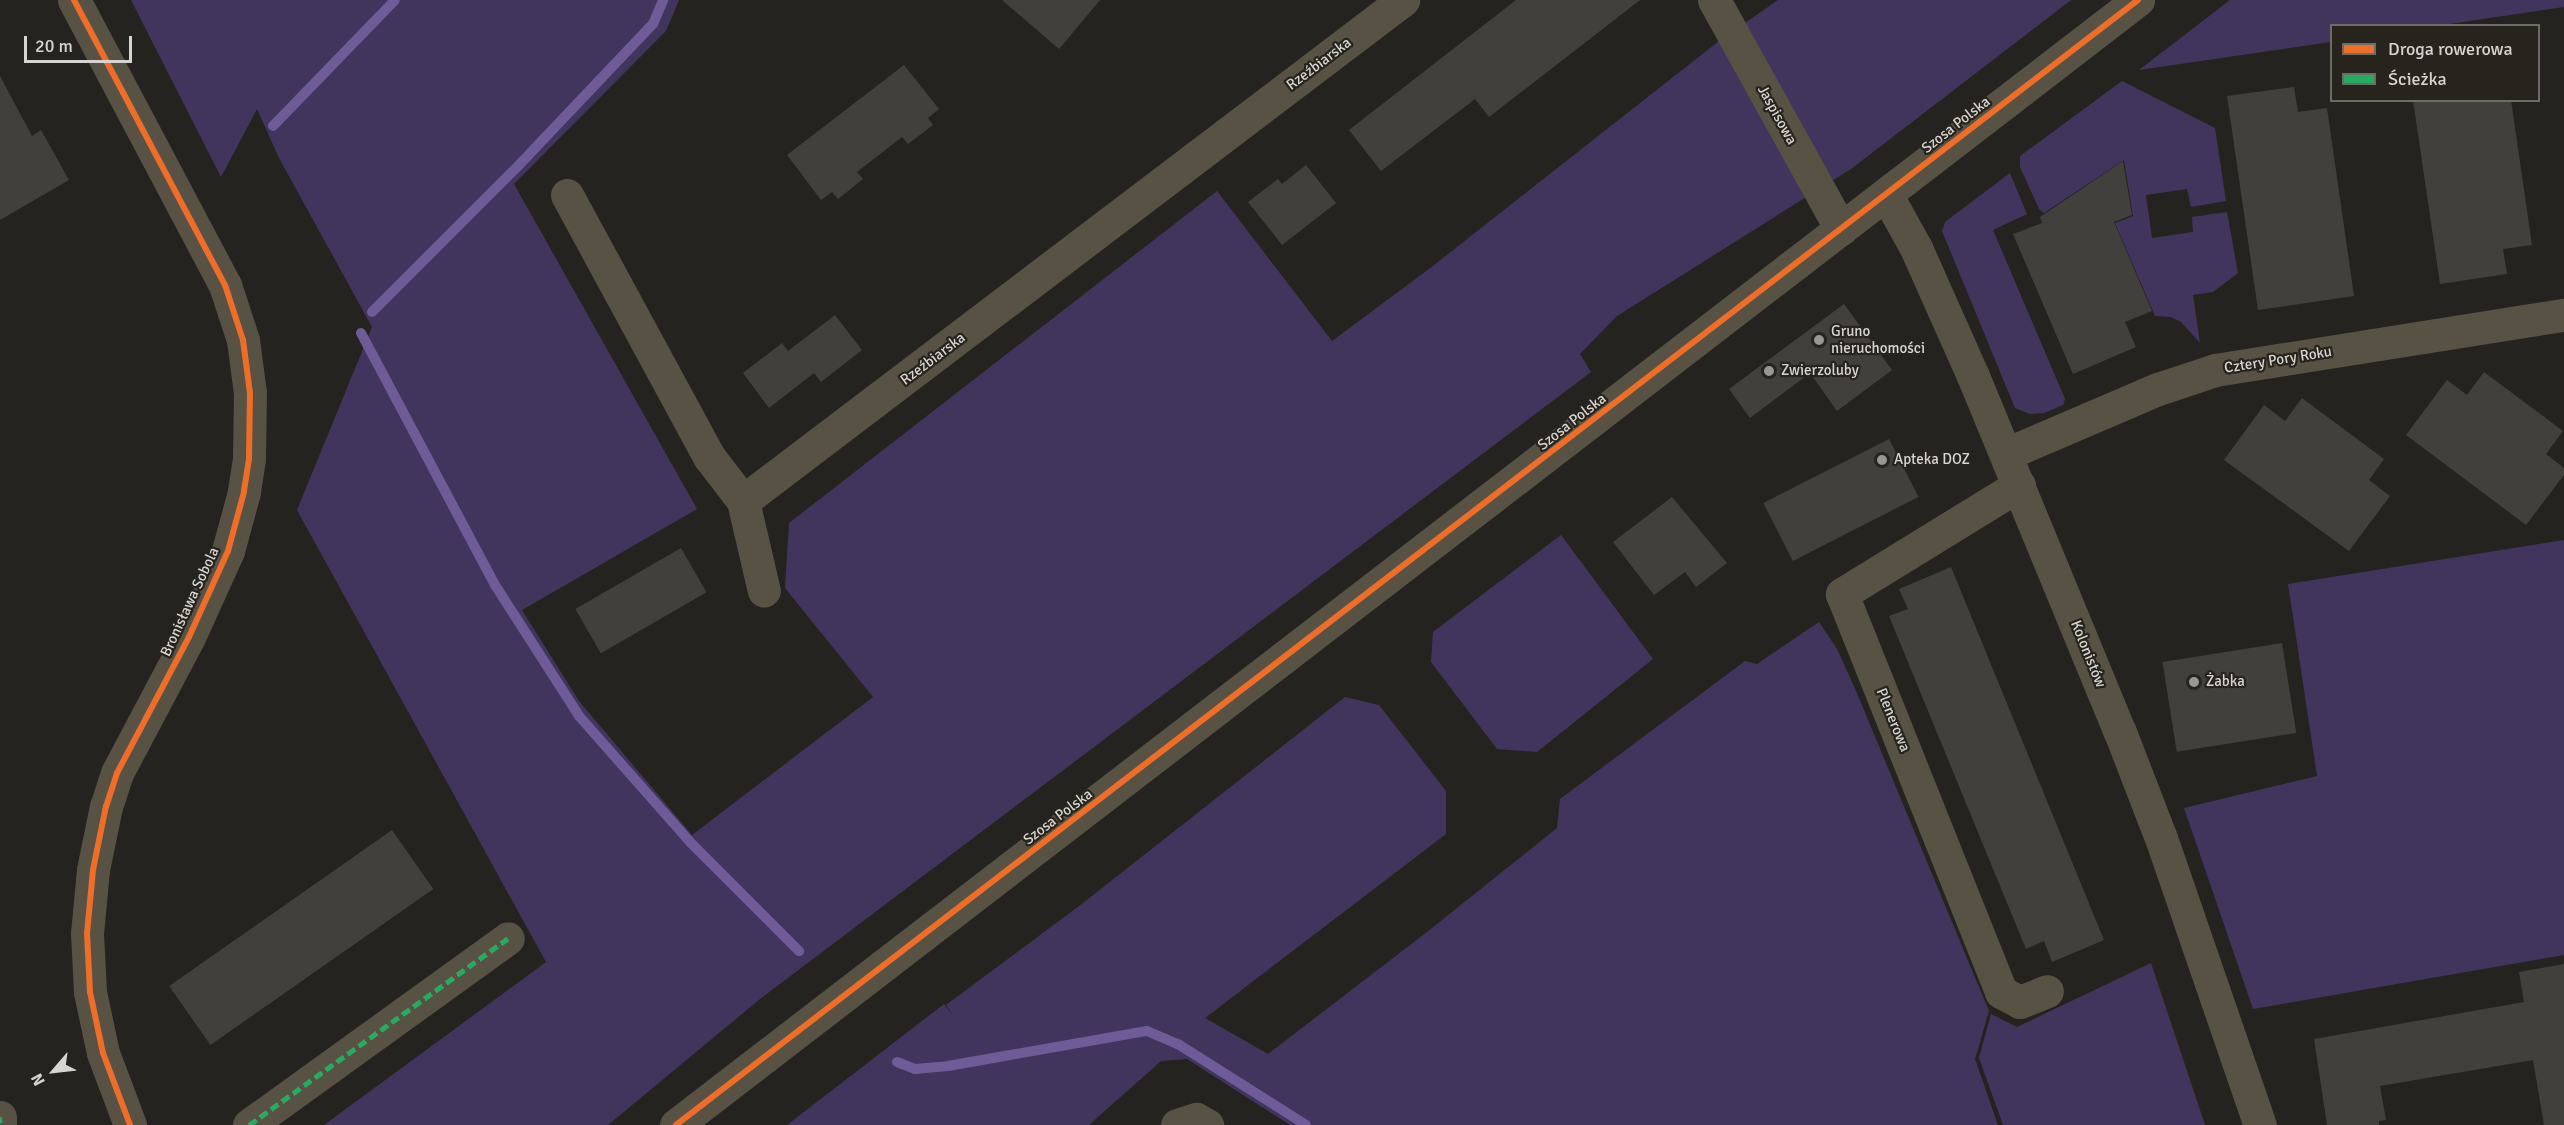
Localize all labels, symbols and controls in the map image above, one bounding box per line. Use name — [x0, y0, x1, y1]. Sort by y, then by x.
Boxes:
scale bar — [27, 24, 135, 62]
legend — [2330, 24, 2540, 102]
street label: Rzeźbiarska — [1283, 34, 1355, 94]
text: 20 m — [35, 35, 73, 57]
text: Droga rowerowa — [2388, 38, 2513, 60]
text: Ścieżka — [2388, 68, 2447, 90]
street label: Jaspisowa — [1753, 82, 1801, 148]
street label: Szosa Polska — [1918, 93, 1994, 157]
place label: Gruno nieruchomości — [1831, 322, 1925, 357]
street label: Rzeźbiarska — [897, 329, 969, 389]
marker: Gruno nieruchomości — [1812, 333, 1826, 347]
street label: Cztery Pory Roku — [2223, 343, 2333, 377]
place label: Zwierzoluby — [1781, 362, 1859, 380]
marker: Zwierzoluby — [1762, 364, 1776, 378]
street label: Szosa Polska — [1534, 390, 1610, 454]
place label: Apteka DOZ — [1894, 451, 1970, 469]
marker: Apteka DOZ — [1875, 453, 1889, 467]
street label: Bronisława Sobola — [157, 544, 223, 660]
street label: Kolonistów — [2066, 618, 2110, 690]
place label: Żabka — [2206, 673, 2245, 691]
marker: Żabka — [2187, 675, 2201, 689]
street label: Plenerowa — [1872, 686, 1914, 754]
street label: Szosa Polska — [1020, 785, 1096, 849]
north arrow — [24, 1041, 84, 1101]
text: N — [27, 1070, 50, 1089]

